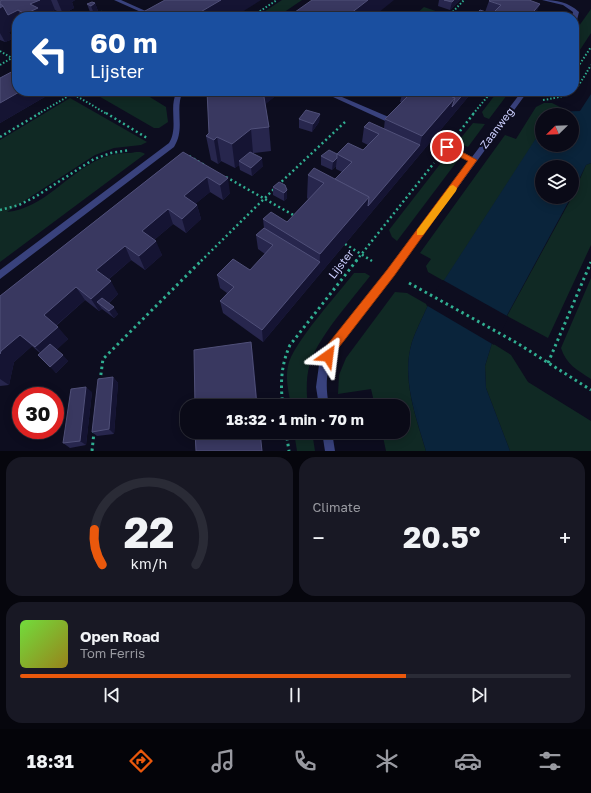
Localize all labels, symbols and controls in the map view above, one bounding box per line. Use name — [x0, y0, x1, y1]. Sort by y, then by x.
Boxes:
text: 60 m — [90, 26, 157, 59]
icon: left — [24, 28, 76, 80]
text: Lijster — [90, 60, 144, 82]
street label: Zaanweg — [477, 105, 516, 151]
north arrow — [535, 108, 579, 152]
map controls — [535, 108, 579, 204]
pin — [430, 130, 464, 164]
icon: arrive — [436, 136, 458, 158]
button: layers — [535, 160, 579, 204]
street label: Lijster — [325, 246, 356, 281]
position arrow — [307, 335, 349, 377]
speed limit sign: 30 — [12, 387, 64, 439]
text: 18:32 · 1 min · 70 m — [226, 410, 364, 428]
text: Climate — [313, 499, 360, 515]
text: 22 — [124, 506, 175, 556]
text: 20.5° — [403, 519, 480, 555]
text: − — [313, 524, 325, 551]
text: + — [559, 524, 571, 551]
text: km/h — [131, 554, 167, 571]
text: Open Road — [80, 627, 160, 645]
text: Tom Ferris — [80, 645, 145, 661]
icon: previous — [101, 684, 123, 706]
icon: pause — [284, 684, 306, 706]
icon: next — [468, 684, 490, 706]
icon: directions — [127, 747, 155, 775]
icon: music — [209, 747, 237, 775]
icon: phone — [291, 747, 319, 775]
icon: climate — [373, 747, 401, 775]
icon: car — [454, 747, 482, 775]
icon: filters — [536, 747, 564, 775]
text: 18:31 — [27, 750, 74, 772]

